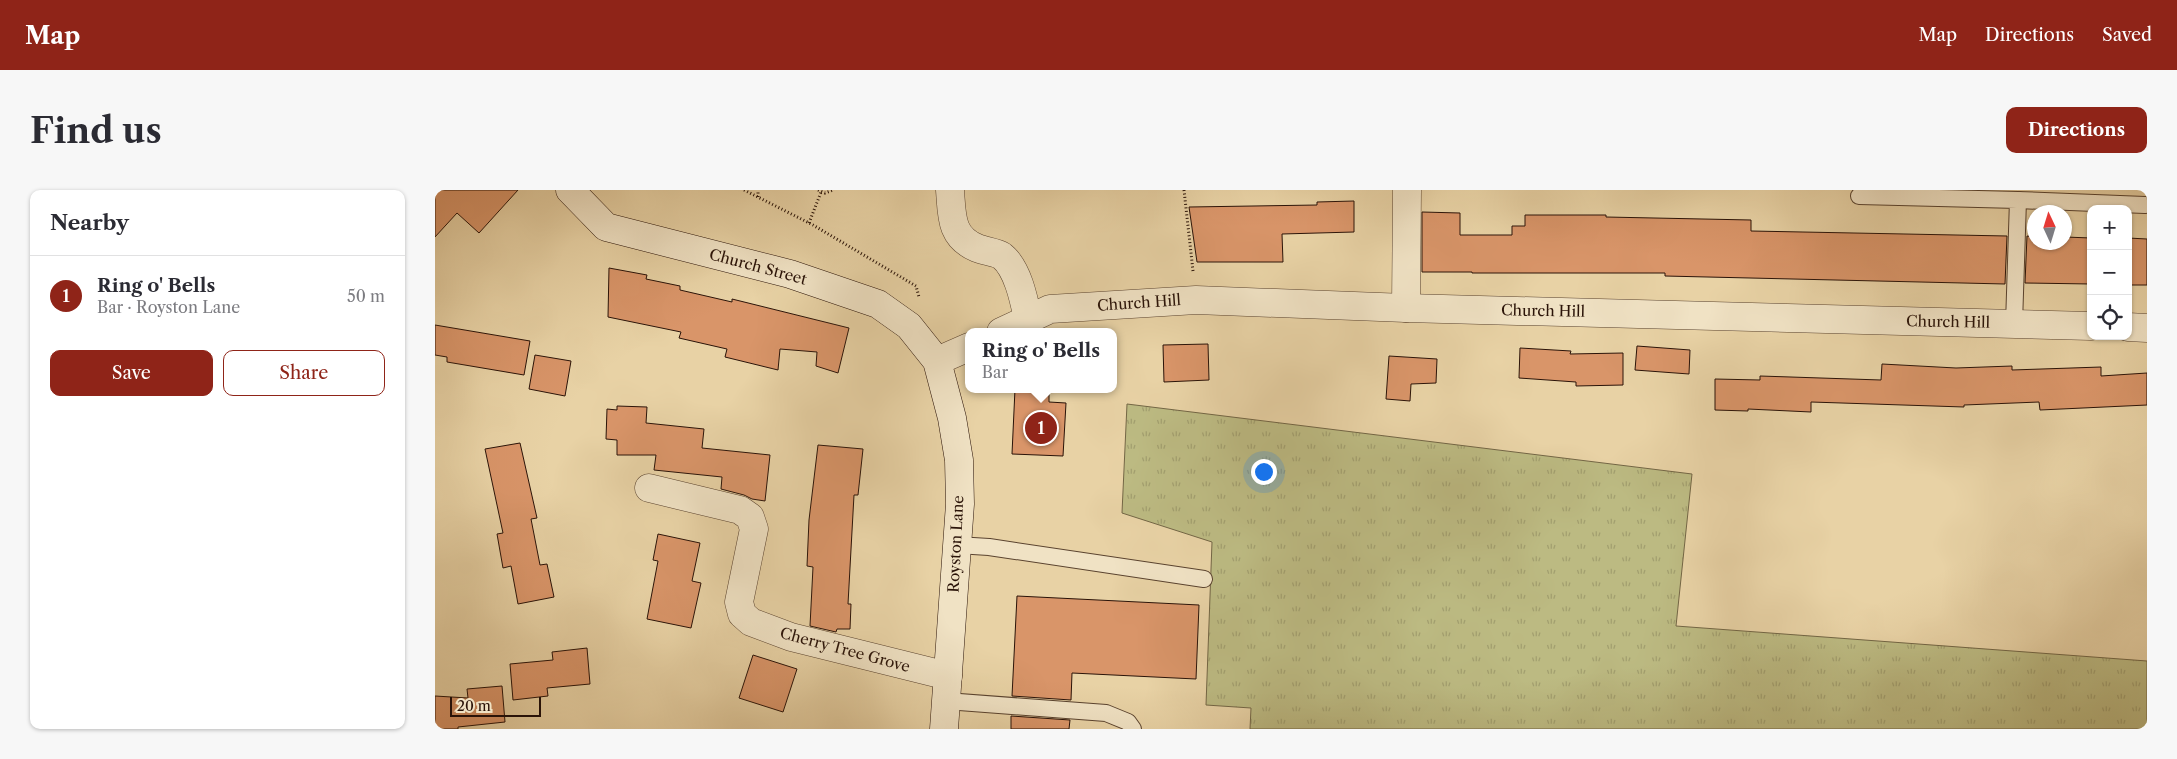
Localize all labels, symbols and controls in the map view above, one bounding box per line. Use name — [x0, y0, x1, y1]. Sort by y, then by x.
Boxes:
text: Map — [25, 21, 80, 50]
text: Map — [1918, 24, 1957, 46]
text: Directions — [1985, 24, 2074, 46]
text: Saved — [2102, 24, 2152, 46]
button: Directions — [2006, 107, 2147, 153]
text: Find us — [30, 109, 162, 152]
north arrow — [2027, 205, 2072, 250]
map controls — [2087, 205, 2132, 340]
button: + — [2087, 205, 2132, 250]
text: Nearby — [50, 210, 129, 235]
street label: Church Street — [707, 244, 810, 289]
button: − — [2087, 250, 2132, 295]
text: Ring o' Bells — [97, 274, 215, 297]
text: 1 — [62, 286, 70, 306]
text: 50 m — [347, 286, 385, 306]
street label: Church Hill — [1096, 290, 1182, 315]
button: locate — [2087, 295, 2132, 340]
text: Bar · Royston Lane — [97, 297, 240, 317]
street label: Church Hill — [1501, 300, 1586, 321]
street label: Church Hill — [1906, 311, 1991, 332]
popup — [965, 328, 1117, 393]
text: Ring o' Bells — [982, 339, 1100, 362]
button: Save — [50, 350, 213, 396]
button: Share — [223, 350, 385, 396]
text: Bar — [982, 362, 1008, 382]
pin: 1 — [1025, 409, 1057, 447]
your location — [1251, 459, 1277, 485]
street label: Royston Lane — [943, 495, 968, 593]
street label: Cherry Tree Grove — [778, 623, 912, 676]
scale bar — [450, 694, 541, 717]
text: 20 m — [457, 697, 491, 715]

